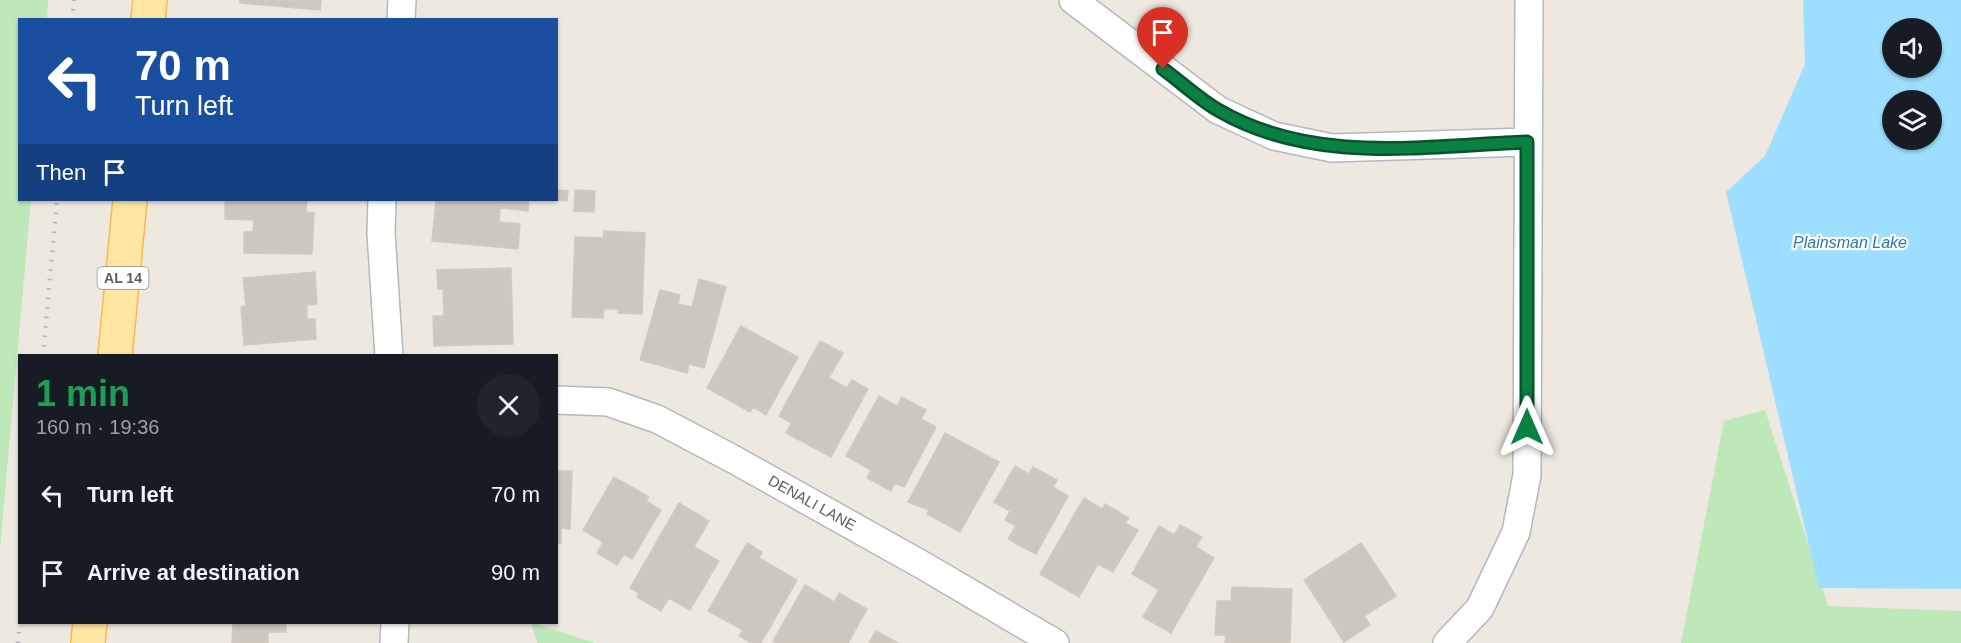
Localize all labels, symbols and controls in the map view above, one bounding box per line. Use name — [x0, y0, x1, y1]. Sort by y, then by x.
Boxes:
pin — [1137, 7, 1188, 69]
icon: arrive — [1146, 16, 1179, 49]
map controls — [1882, 18, 1942, 150]
button: sound — [1882, 18, 1942, 78]
icon: left — [36, 42, 114, 120]
text: 70 m — [135, 42, 231, 89]
button: layers — [1882, 90, 1942, 150]
text: Turn left — [135, 91, 233, 121]
icon: arrive — [98, 156, 131, 189]
text: Then — [36, 160, 86, 185]
water label: Plainsman Lake — [1793, 234, 1907, 251]
road number: AL 14 — [98, 267, 148, 289]
text: 1 min — [36, 373, 130, 414]
button: close — [477, 374, 540, 437]
position arrow — [1495, 395, 1559, 459]
text: 160 m · 19:36 — [36, 416, 159, 438]
street label: DENALI LANE — [765, 471, 859, 534]
icon: left — [36, 479, 69, 512]
text: Turn left — [87, 482, 173, 507]
text: 70 m — [491, 482, 540, 507]
icon: arrive — [36, 557, 69, 590]
text: Arrive at destination — [87, 560, 300, 585]
text: 90 m — [491, 560, 540, 585]

